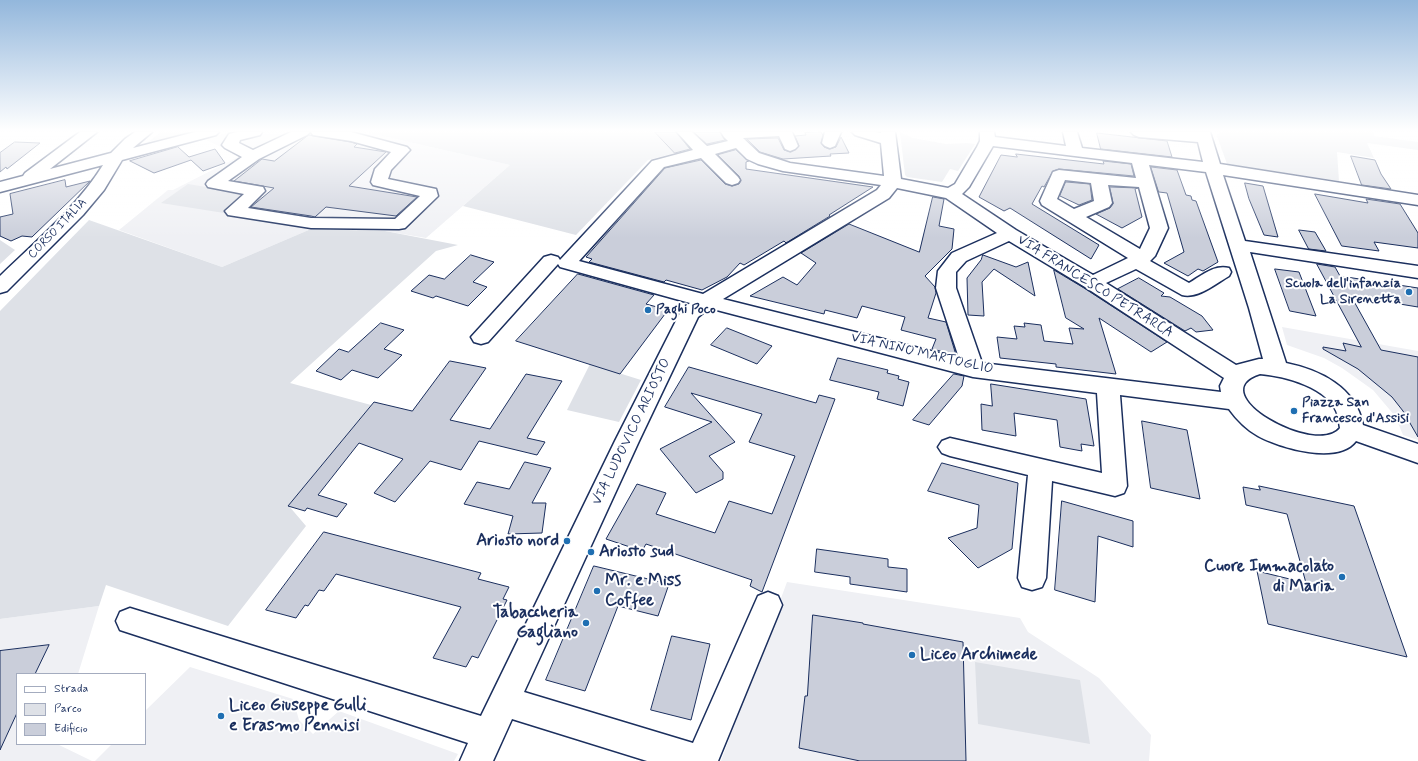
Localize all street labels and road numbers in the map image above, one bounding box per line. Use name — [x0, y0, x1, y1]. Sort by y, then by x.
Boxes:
street label: CORSO ITALIA — [26, 196, 90, 262]
street label: VIA FRANCESCO PETRARCA — [1014, 232, 1176, 342]
street label: VIA NINO MARTOGLIO — [849, 329, 995, 379]
street label: VIA LUDOVICO ARIOSTO — [589, 356, 675, 508]

